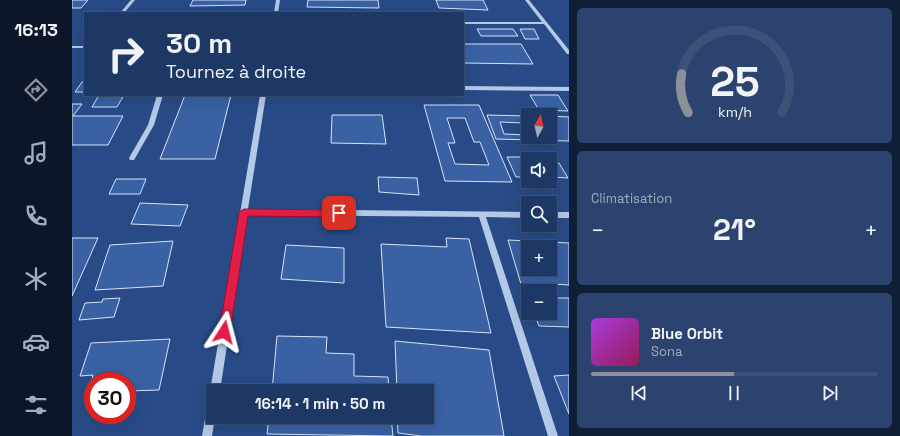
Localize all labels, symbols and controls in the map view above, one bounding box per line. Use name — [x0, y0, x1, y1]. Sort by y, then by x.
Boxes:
text: 16:13 — [14, 18, 58, 41]
text: 30 m — [166, 25, 232, 61]
icon: right — [100, 28, 152, 80]
text: 25 — [710, 55, 759, 108]
text: Tournez à droite — [166, 60, 306, 83]
icon: directions — [22, 76, 50, 104]
text: km/h — [717, 103, 752, 121]
north arrow — [521, 108, 557, 144]
map controls — [521, 108, 557, 320]
icon: music — [22, 139, 50, 167]
button: sound — [521, 152, 557, 188]
text: Climatisation — [591, 190, 672, 207]
pin — [322, 196, 356, 230]
button: search — [521, 196, 557, 232]
icon: phone — [22, 202, 50, 230]
icon: arrive — [328, 202, 350, 224]
text: 21° — [713, 210, 756, 249]
text: − — [591, 216, 605, 244]
text: + — [864, 216, 878, 244]
button: + — [521, 240, 557, 276]
icon: climate — [22, 265, 50, 293]
button: − — [521, 284, 557, 320]
position arrow — [203, 311, 245, 353]
text: Blue Orbit — [651, 324, 723, 343]
icon: car — [22, 328, 50, 356]
text: Sona — [651, 343, 682, 360]
speed limit sign: 30 — [84, 372, 136, 424]
icon: previous — [628, 382, 650, 404]
icon: pause — [723, 382, 745, 404]
icon: next — [819, 382, 841, 404]
icon: filters — [22, 391, 50, 419]
text: 16:14 · 1 min · 50 m — [255, 394, 385, 413]

